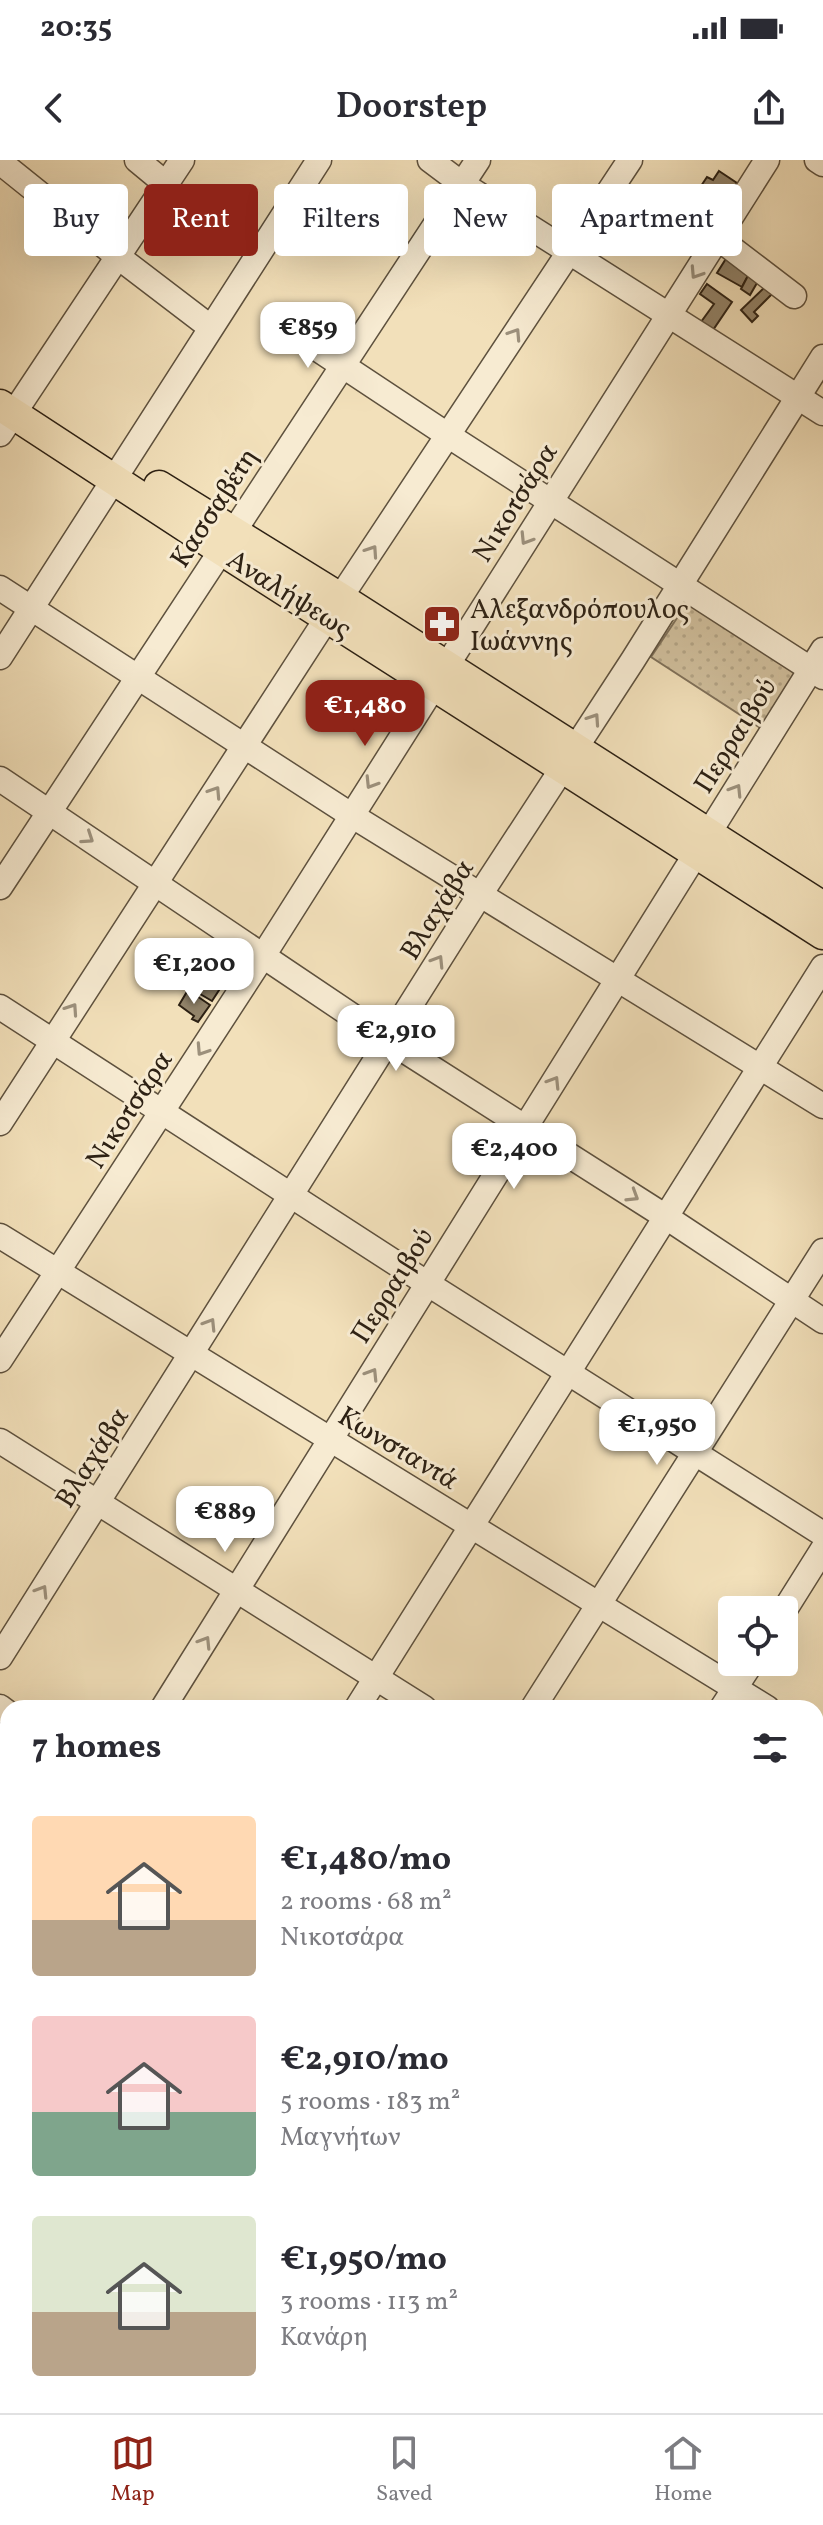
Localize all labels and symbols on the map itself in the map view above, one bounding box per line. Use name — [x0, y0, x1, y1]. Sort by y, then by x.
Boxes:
one-way arrow — [690, 264, 705, 279]
pin: €859 — [261, 302, 355, 370]
one-way arrow — [505, 328, 520, 343]
street label: Νικοτσάρα — [464, 436, 568, 570]
street label: Κασσαβέτη — [162, 441, 268, 576]
one-way arrow — [520, 531, 535, 545]
street label: Αναλήψεως — [219, 541, 359, 649]
one-way arrow — [362, 545, 377, 559]
place label: Αλεξανδρόπουλος Ιωάννης — [470, 591, 689, 662]
pharmacy icon: Αλεξανδρόπουλος Ιωάννης — [421, 603, 463, 645]
street label: Περραιβού — [685, 671, 787, 802]
pin: €1,480 — [300, 680, 430, 748]
one-way arrow — [584, 713, 599, 728]
one-way arrow — [366, 774, 381, 789]
one-way arrow — [726, 784, 741, 799]
one-way arrow — [205, 786, 220, 801]
one-way arrow — [79, 828, 94, 843]
street label: Βλαχάβα — [392, 852, 484, 968]
pin: €1,200 — [129, 938, 259, 1006]
one-way arrow — [428, 955, 444, 970]
one-way arrow — [62, 1004, 77, 1018]
pin: €2,910 — [331, 1005, 461, 1073]
one-way arrow — [197, 1041, 212, 1055]
street label: Νικοτσάρα — [77, 1044, 183, 1177]
one-way arrow — [544, 1076, 559, 1091]
pin: €2,400 — [449, 1123, 579, 1191]
one-way arrow — [624, 1186, 639, 1201]
street label: Περραιβού — [342, 1221, 444, 1352]
one-way arrow — [201, 1318, 216, 1332]
one-way arrow — [362, 1368, 377, 1382]
street label: Κωνσταντά — [330, 1398, 465, 1501]
pin: €1,950 — [592, 1399, 722, 1467]
street label: Βλαχάβα — [47, 1400, 139, 1516]
pin: €889 — [178, 1486, 272, 1554]
one-way arrow — [32, 1585, 47, 1600]
one-way arrow — [195, 1636, 210, 1651]

